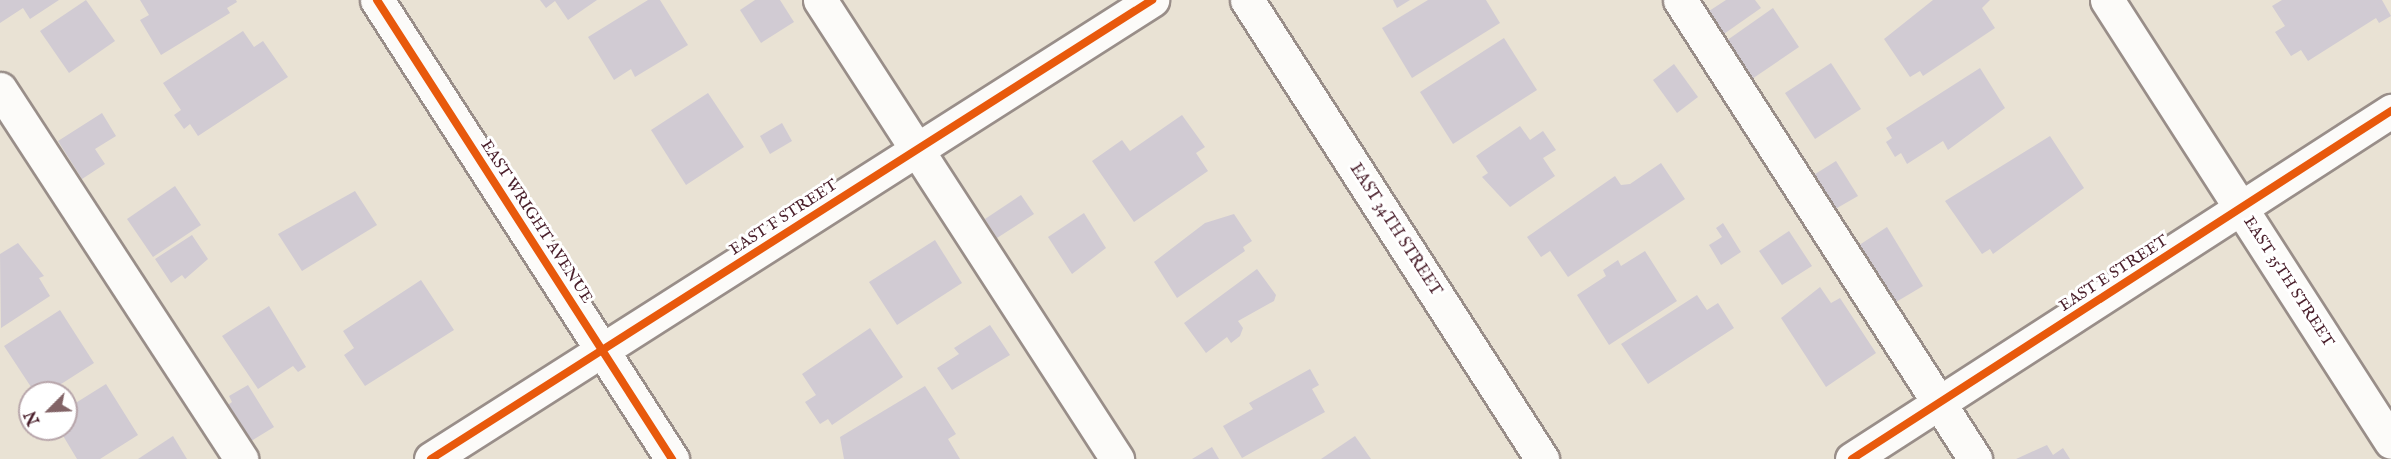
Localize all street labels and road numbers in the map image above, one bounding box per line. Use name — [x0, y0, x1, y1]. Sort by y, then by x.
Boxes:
street label: EAST WRIGHT AVENUE — [476, 137, 596, 307]
street label: EAST 34TH STREET — [1345, 160, 1445, 300]
street label: EAST F STREET — [726, 176, 842, 260]
street label: EAST 35TH STREET — [2239, 213, 2337, 351]
street label: EAST E STREET — [2056, 232, 2172, 316]

